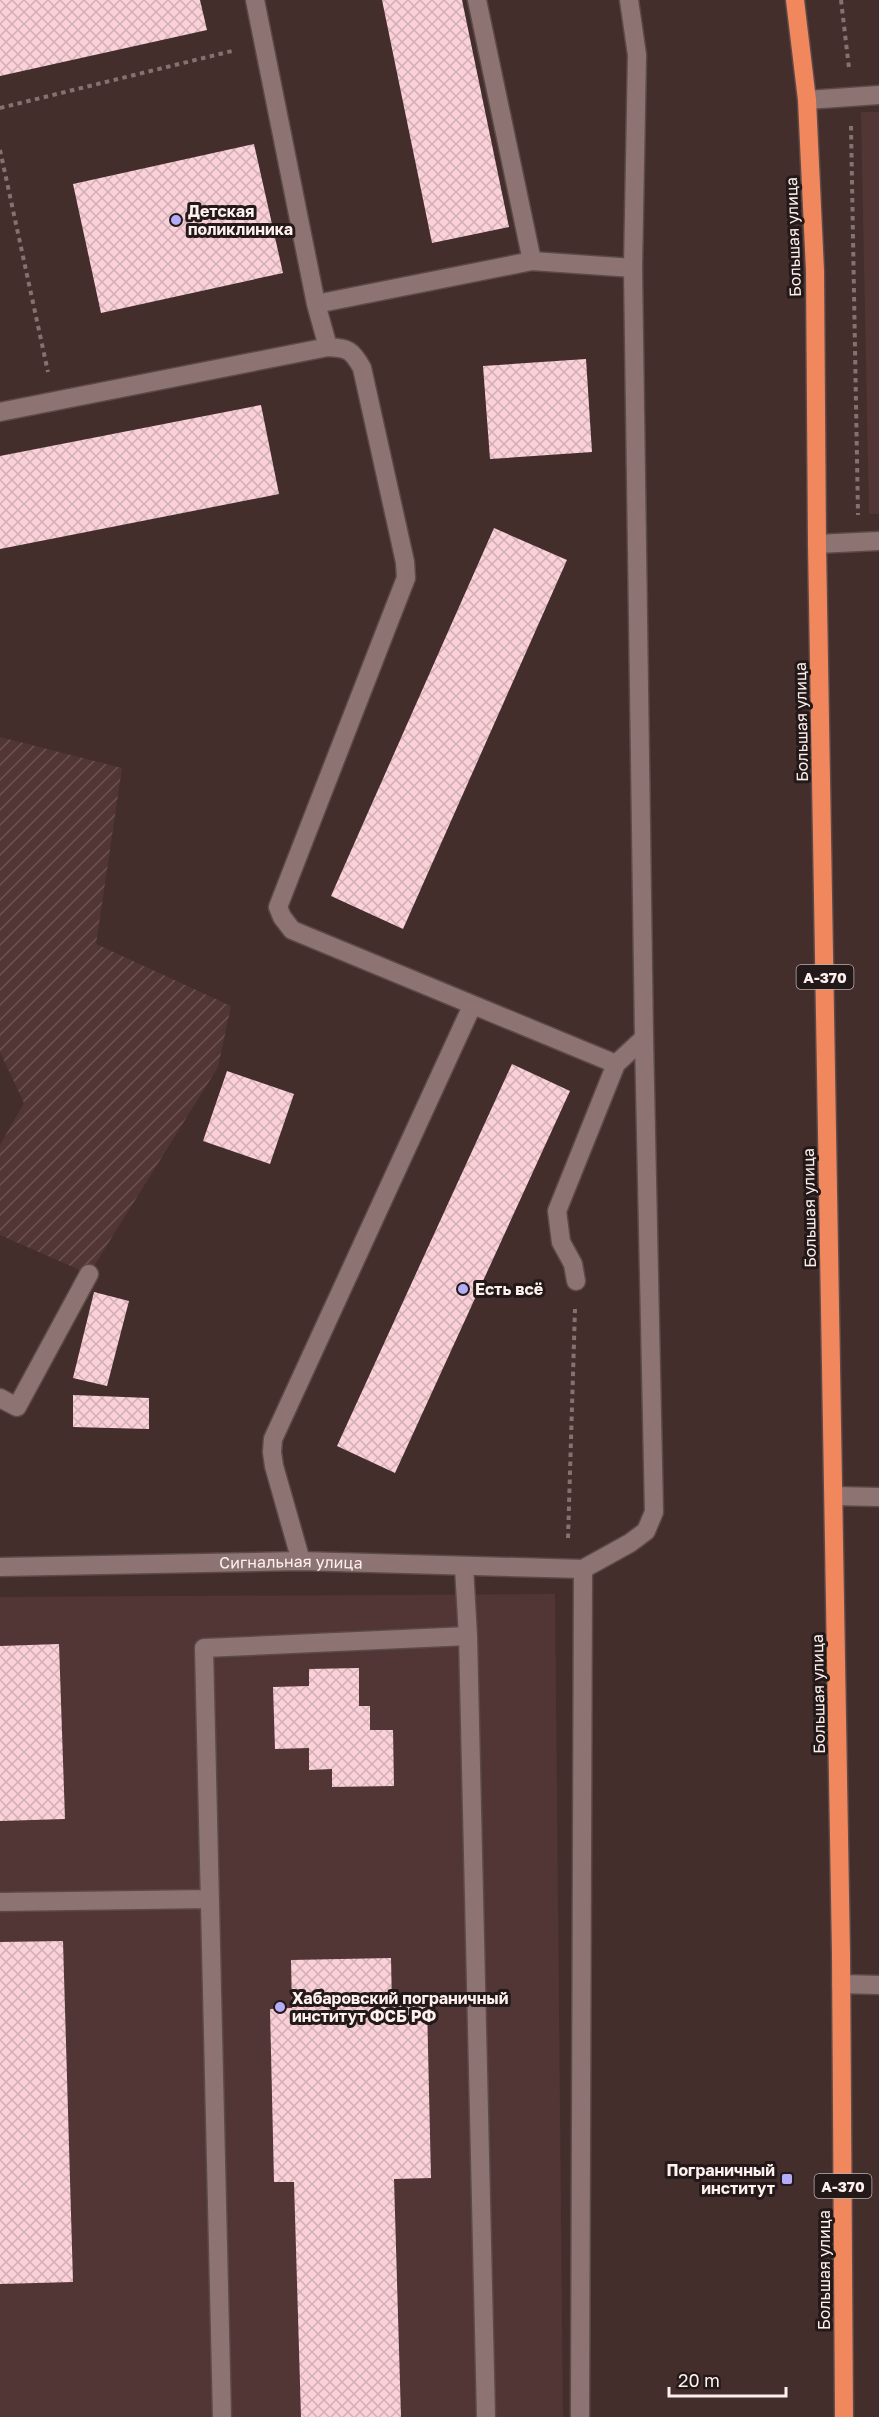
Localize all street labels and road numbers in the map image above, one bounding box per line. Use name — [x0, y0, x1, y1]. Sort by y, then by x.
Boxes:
street label: Большая улица — [781, 177, 805, 297]
street label: Большая улица — [790, 662, 812, 782]
road number: А-370 — [796, 965, 854, 989]
street label: Большая улица — [798, 1148, 820, 1268]
street label: Сигнальная улица — [219, 1551, 363, 1573]
street label: Большая улица — [807, 1634, 829, 1754]
road number: А-370 — [814, 2174, 872, 2198]
street label: Большая улица — [814, 2210, 834, 2330]

